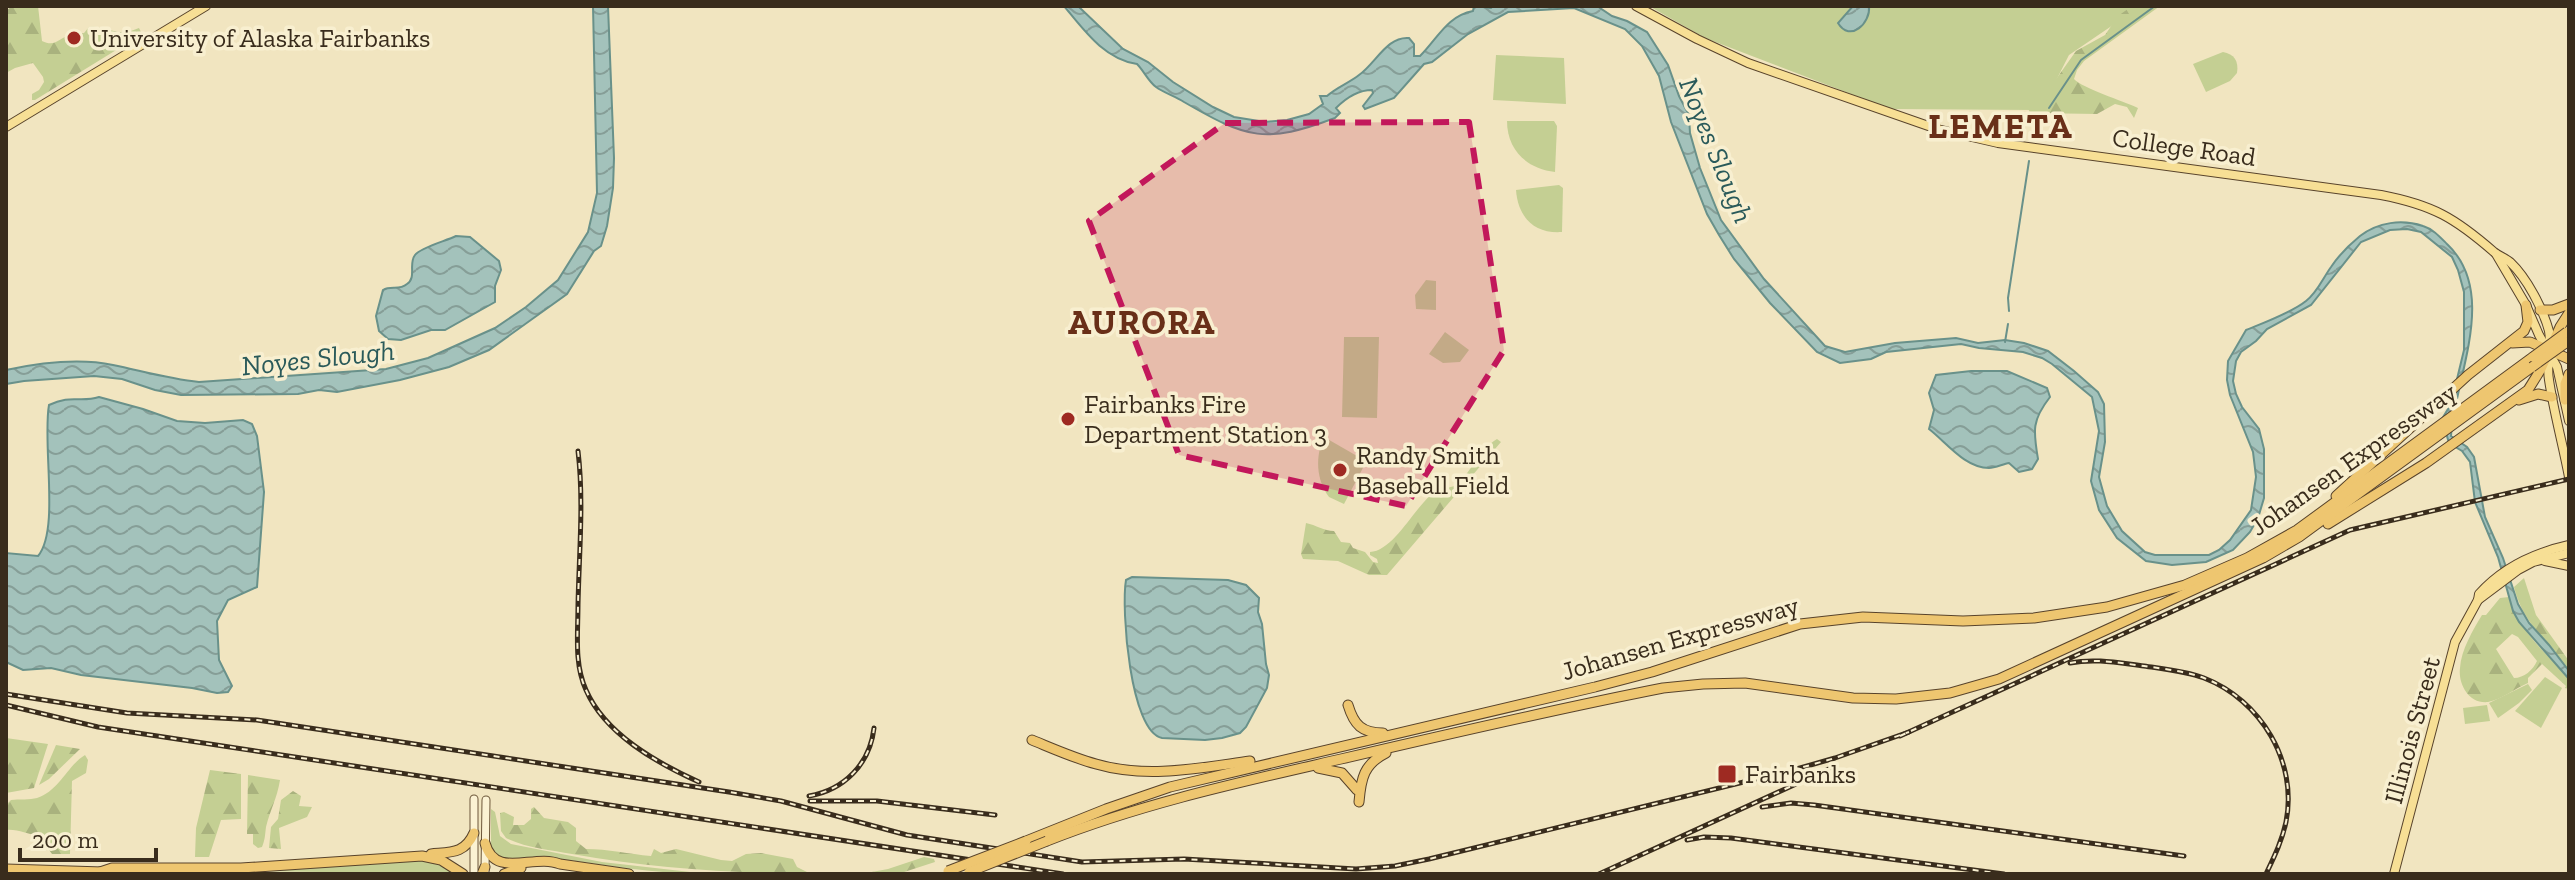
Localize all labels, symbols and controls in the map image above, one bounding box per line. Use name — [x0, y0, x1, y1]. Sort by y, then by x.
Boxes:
place label: University of Alaska Fairbanks — [90, 22, 430, 54]
marker: University of Alaska Fairbanks — [65, 29, 83, 47]
water label: Noyes Slough — [1672, 73, 1760, 227]
district label: LEMETA — [1928, 106, 2074, 147]
street label: College Road — [2110, 121, 2258, 173]
district label: AURORA — [1068, 302, 1216, 343]
water label: Noyes Slough — [240, 334, 396, 382]
street label: Johansen Expressway — [2243, 375, 2463, 542]
place label: Fairbanks Fire Department Station 3 — [1084, 388, 1327, 450]
marker: Fairbanks Fire Department Station 3 — [1059, 410, 1077, 428]
place label: Randy Smith Baseball Field — [1356, 439, 1509, 501]
marker: Randy Smith Baseball Field — [1331, 461, 1349, 479]
street label: Johansen Expressway — [1558, 589, 1803, 687]
street label: Illinois Street — [2377, 653, 2447, 807]
place label: Fairbanks — [1745, 758, 1856, 790]
marker: Fairbanks — [1716, 763, 1738, 785]
scale bar — [20, 812, 156, 862]
text: 200 m — [32, 825, 98, 854]

